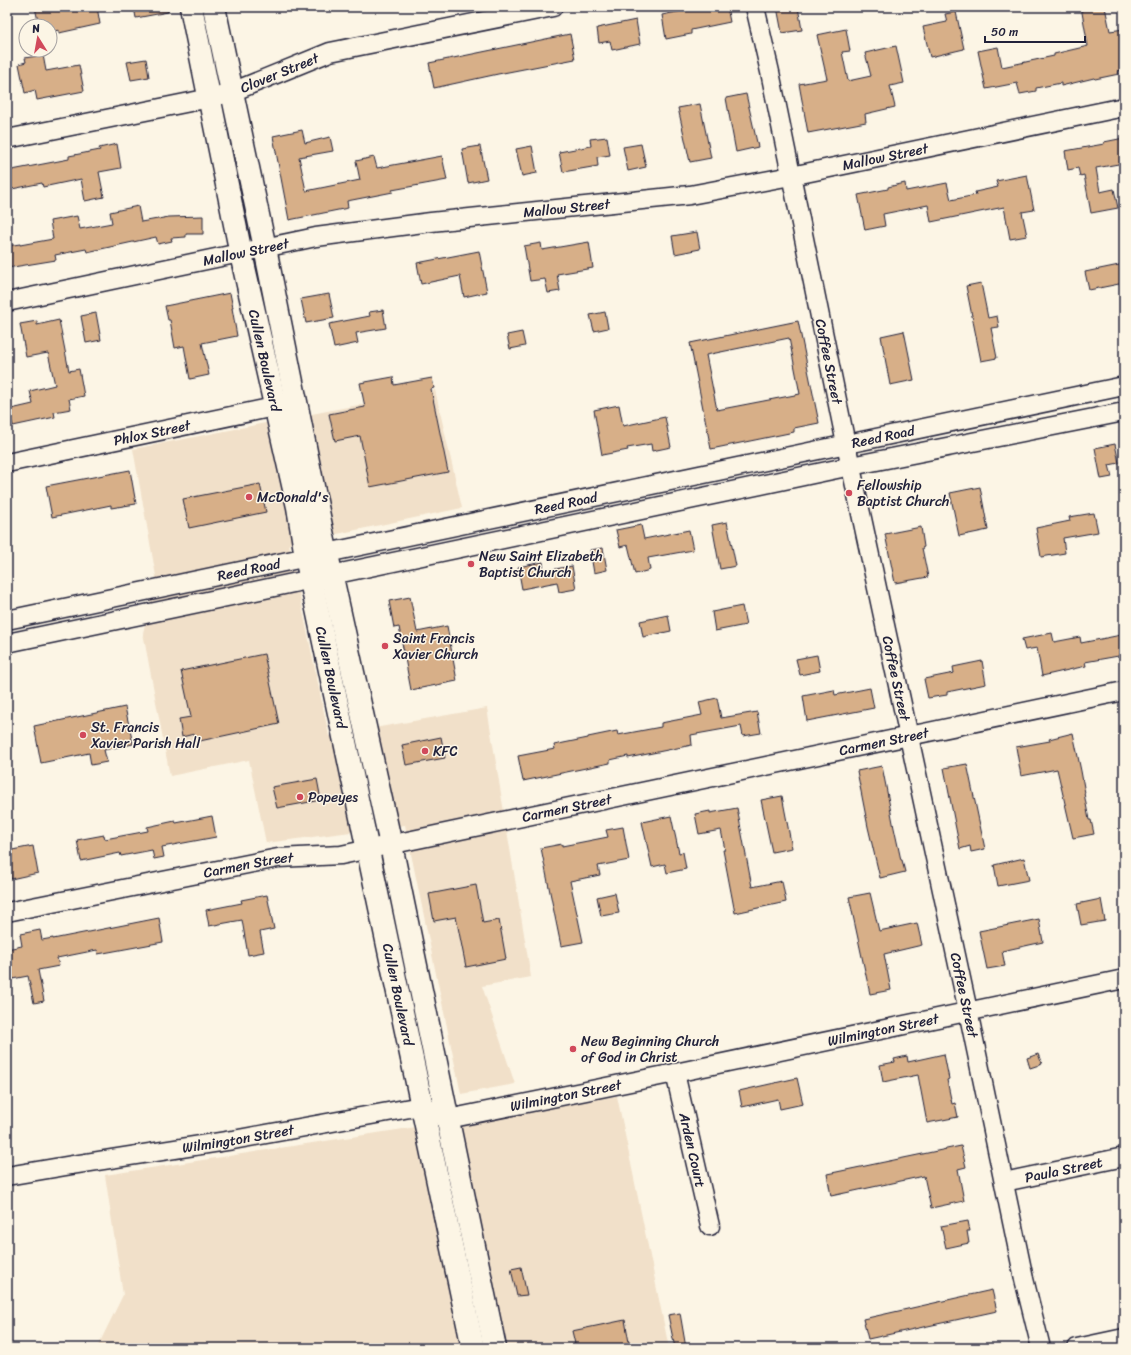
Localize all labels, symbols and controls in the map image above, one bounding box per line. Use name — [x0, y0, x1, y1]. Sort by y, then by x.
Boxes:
north arrow — [18, 18, 58, 58]
scale bar — [985, 18, 1085, 44]
text: N — [30, 19, 42, 39]
text: 50 m — [991, 21, 1018, 43]
street label: Clover Street — [236, 45, 324, 100]
street label: Mallow Street — [840, 135, 932, 178]
street label: Mallow Street — [522, 191, 613, 225]
street label: Mallow Street — [201, 230, 292, 273]
street label: Cullen Boulevard — [241, 307, 289, 415]
street label: Coffee Street — [808, 316, 850, 408]
street label: Phlox Street — [111, 412, 194, 453]
street label: Reed Road — [849, 417, 918, 455]
place label: Fellowship Baptist Church — [857, 473, 949, 514]
street label: Reed Road — [532, 484, 601, 522]
place label: McDonald's — [257, 485, 329, 510]
marker: Fellowship Baptist Church — [844, 488, 854, 498]
marker: McDonald's — [244, 492, 254, 502]
place label: New Saint Elizabeth Baptist Church — [479, 544, 603, 585]
street label: Reed Road — [215, 550, 284, 588]
marker: New Saint Elizabeth Baptist Church — [466, 559, 476, 569]
street label: Cullen Boulevard — [308, 624, 355, 732]
place label: Saint Francis Xavier Church — [392, 626, 478, 667]
street label: Coffee Street — [875, 633, 918, 725]
marker: Saint Francis Xavier Church — [380, 641, 390, 651]
place label: St. Francis Xavier Parish Hall — [90, 715, 201, 756]
street label: Carmen Street — [837, 719, 932, 763]
marker: St. Francis Xavier Parish Hall — [78, 730, 88, 740]
place label: KFC — [433, 739, 458, 764]
marker: KFC — [420, 746, 430, 756]
place label: Popeyes — [308, 785, 358, 810]
street label: Carmen Street — [520, 786, 615, 829]
marker: Popeyes — [295, 792, 305, 802]
street label: Carmen Street — [201, 845, 295, 885]
street label: Cullen Boulevard — [375, 941, 422, 1049]
street label: Coffee Street — [943, 950, 986, 1041]
street label: Wilmington Street — [825, 1005, 942, 1053]
place label: New Beginning Church of God in Christ — [581, 1029, 719, 1070]
marker: New Beginning Church of God in Christ — [568, 1044, 578, 1054]
street label: Wilmington Street — [508, 1071, 625, 1119]
street label: Arden Court — [672, 1109, 713, 1190]
street label: Wilmington Street — [180, 1116, 297, 1160]
street label: Paula Street — [1023, 1149, 1105, 1190]

